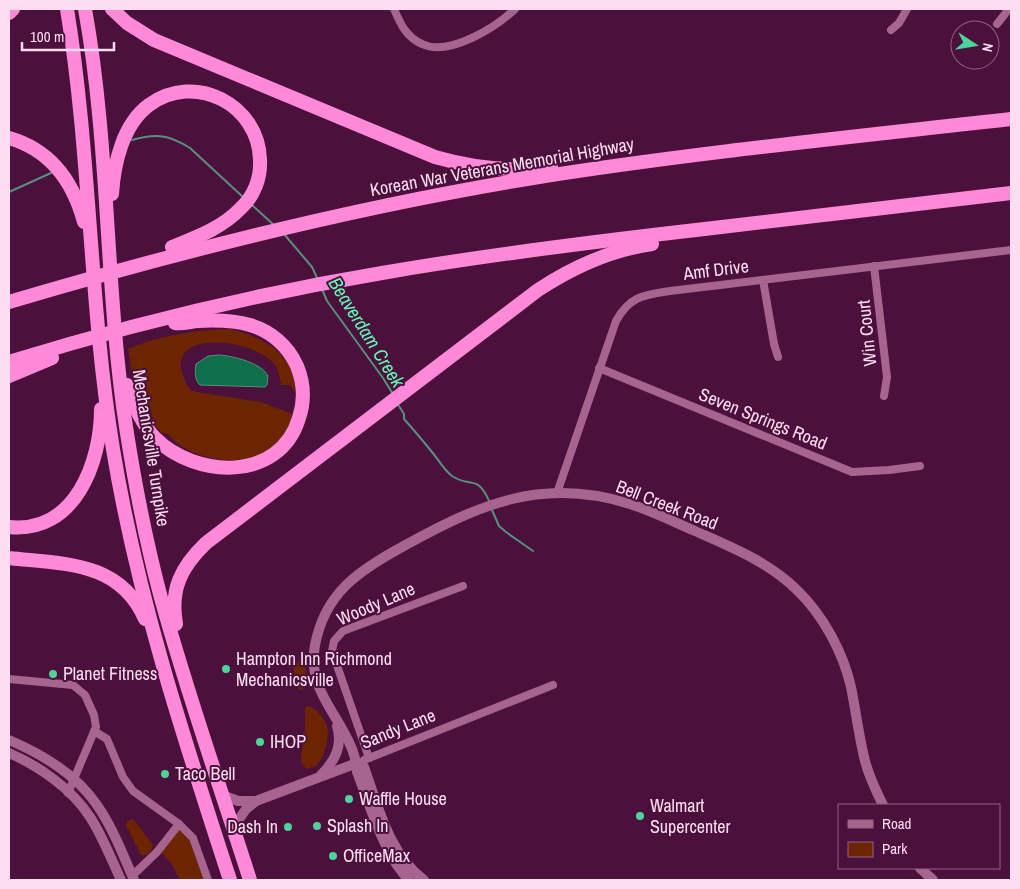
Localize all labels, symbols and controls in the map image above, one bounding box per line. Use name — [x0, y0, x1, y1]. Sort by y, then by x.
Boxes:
scale bar — [22, 20, 115, 52]
north arrow — [950, 20, 1000, 70]
text: 100 m — [30, 26, 64, 47]
text: N — [978, 42, 997, 54]
street label: Korean War Veterans Memorial Highway — [368, 131, 637, 202]
street label: Amf Drive — [681, 253, 750, 286]
water label: Beaverdam Creek — [323, 272, 412, 393]
street label: Win Court — [851, 299, 882, 367]
street label: Mechanicsville Turnpike — [127, 368, 176, 528]
street label: Seven Springs Road — [695, 381, 831, 456]
street label: Bell Creek Road — [613, 474, 722, 535]
street label: Woody Lane — [333, 576, 419, 631]
place label: Hampton Inn Richmond Mechanicsville — [236, 646, 392, 692]
place label: Planet Fitness — [63, 661, 157, 686]
marker: Hampton Inn Richmond Mechanicsville — [220, 663, 232, 675]
marker: Planet Fitness — [47, 668, 59, 680]
street label: Sandy Lane — [357, 702, 439, 755]
place label: IHOP — [270, 729, 306, 754]
marker: IHOP — [254, 736, 266, 748]
place label: Taco Bell — [175, 761, 235, 786]
marker: Taco Bell — [159, 768, 171, 780]
place label: Waffle House — [359, 786, 447, 811]
marker: Waffle House — [343, 793, 355, 805]
place label: Walmart Supercenter — [650, 793, 730, 839]
legend — [838, 804, 1000, 869]
marker: Walmart Supercenter — [634, 810, 646, 822]
place label: Splash In — [327, 813, 389, 838]
text: Road — [882, 813, 911, 834]
place label: Dash In — [227, 814, 278, 839]
marker: Splash In — [311, 820, 323, 832]
marker: Dash In — [282, 821, 294, 833]
text: Park — [882, 838, 908, 859]
place label: OfficeMax — [343, 843, 411, 868]
marker: OfficeMax — [327, 850, 339, 862]

